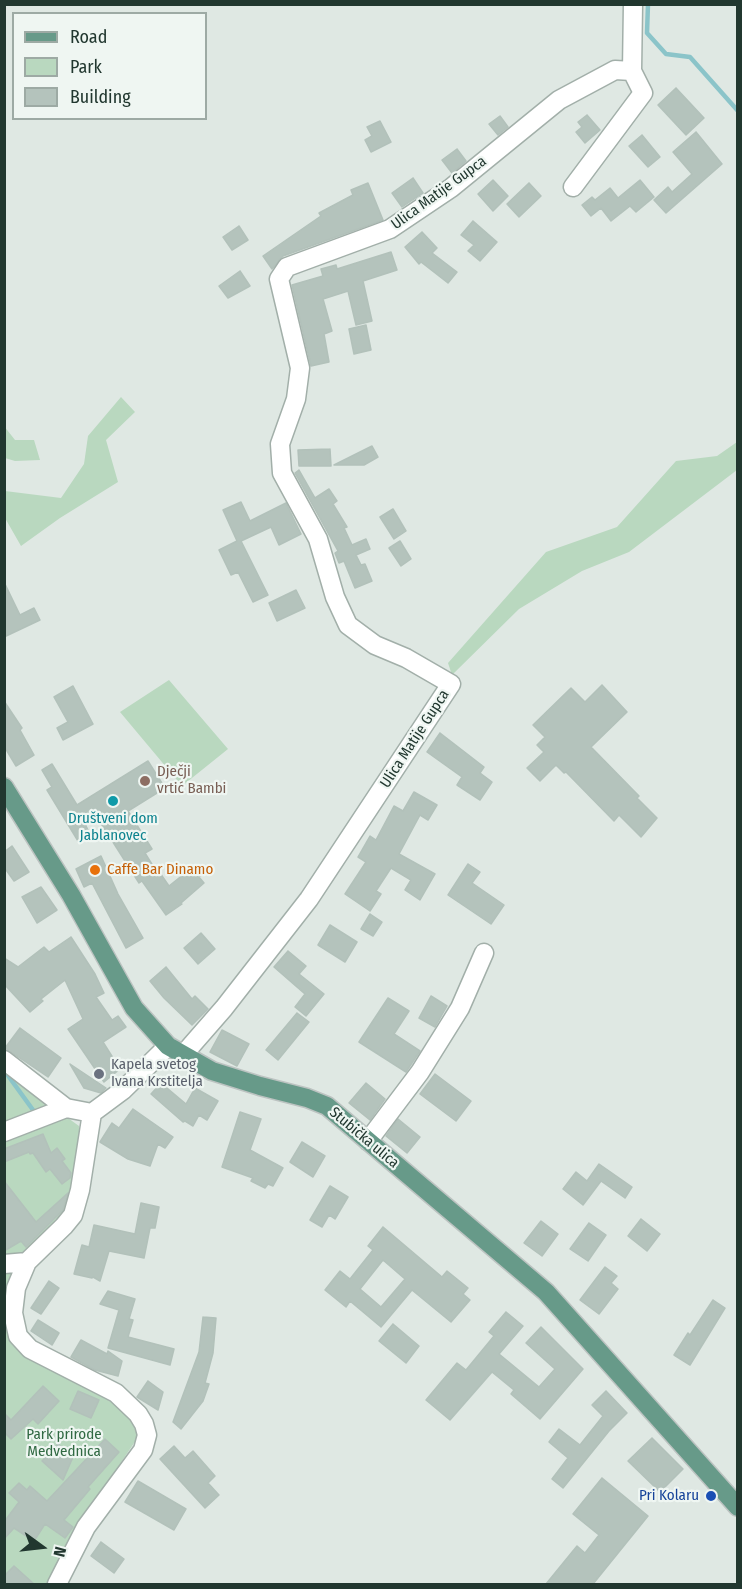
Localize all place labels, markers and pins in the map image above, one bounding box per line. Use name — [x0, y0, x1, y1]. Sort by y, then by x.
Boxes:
place label: Dječji vrtić Bambi — [157, 763, 226, 798]
marker: Dječji vrtić Bambi — [138, 774, 152, 788]
marker: Društveni dom Jablanovec — [106, 794, 120, 808]
place label: Društveni dom Jablanovec — [68, 810, 158, 845]
place label: Caffe Bar Dinamo — [107, 861, 213, 879]
marker: Caffe Bar Dinamo — [88, 863, 102, 877]
place label: Kapela svetog Ivana Krstitelja — [111, 1056, 203, 1091]
marker: Kapela svetog Ivana Krstitelja — [92, 1067, 106, 1081]
place label: Pri Kolaru — [639, 1487, 699, 1505]
marker: Pri Kolaru — [704, 1489, 718, 1503]

